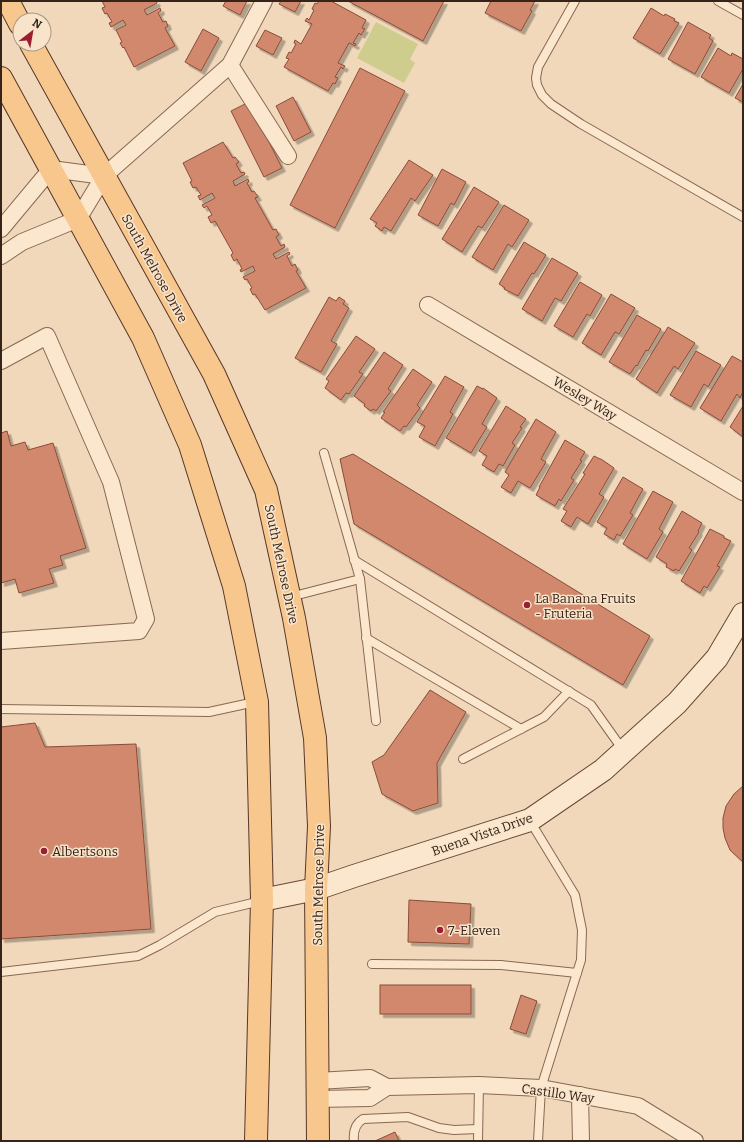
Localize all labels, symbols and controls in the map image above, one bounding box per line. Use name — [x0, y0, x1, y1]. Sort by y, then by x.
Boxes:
north arrow — [12, 12, 52, 52]
text: N — [30, 16, 44, 32]
street label: South Melrose Drive — [119, 211, 191, 325]
street label: Wesley Way — [550, 374, 619, 423]
street label: South Melrose Drive — [262, 503, 301, 625]
place label: La Banana Fruits - Fruteria — [535, 591, 636, 621]
marker: La Banana Fruits - Fruteria — [522, 600, 532, 610]
street label: Buena Vista Drive — [430, 810, 535, 859]
street label: South Melrose Drive — [310, 824, 327, 946]
place label: Albertsons — [52, 844, 118, 859]
marker: Albertsons — [39, 846, 49, 856]
place label: 7-Eleven — [448, 923, 501, 938]
marker: 7-Eleven — [435, 925, 445, 935]
street label: Castillo Way — [521, 1081, 595, 1106]

